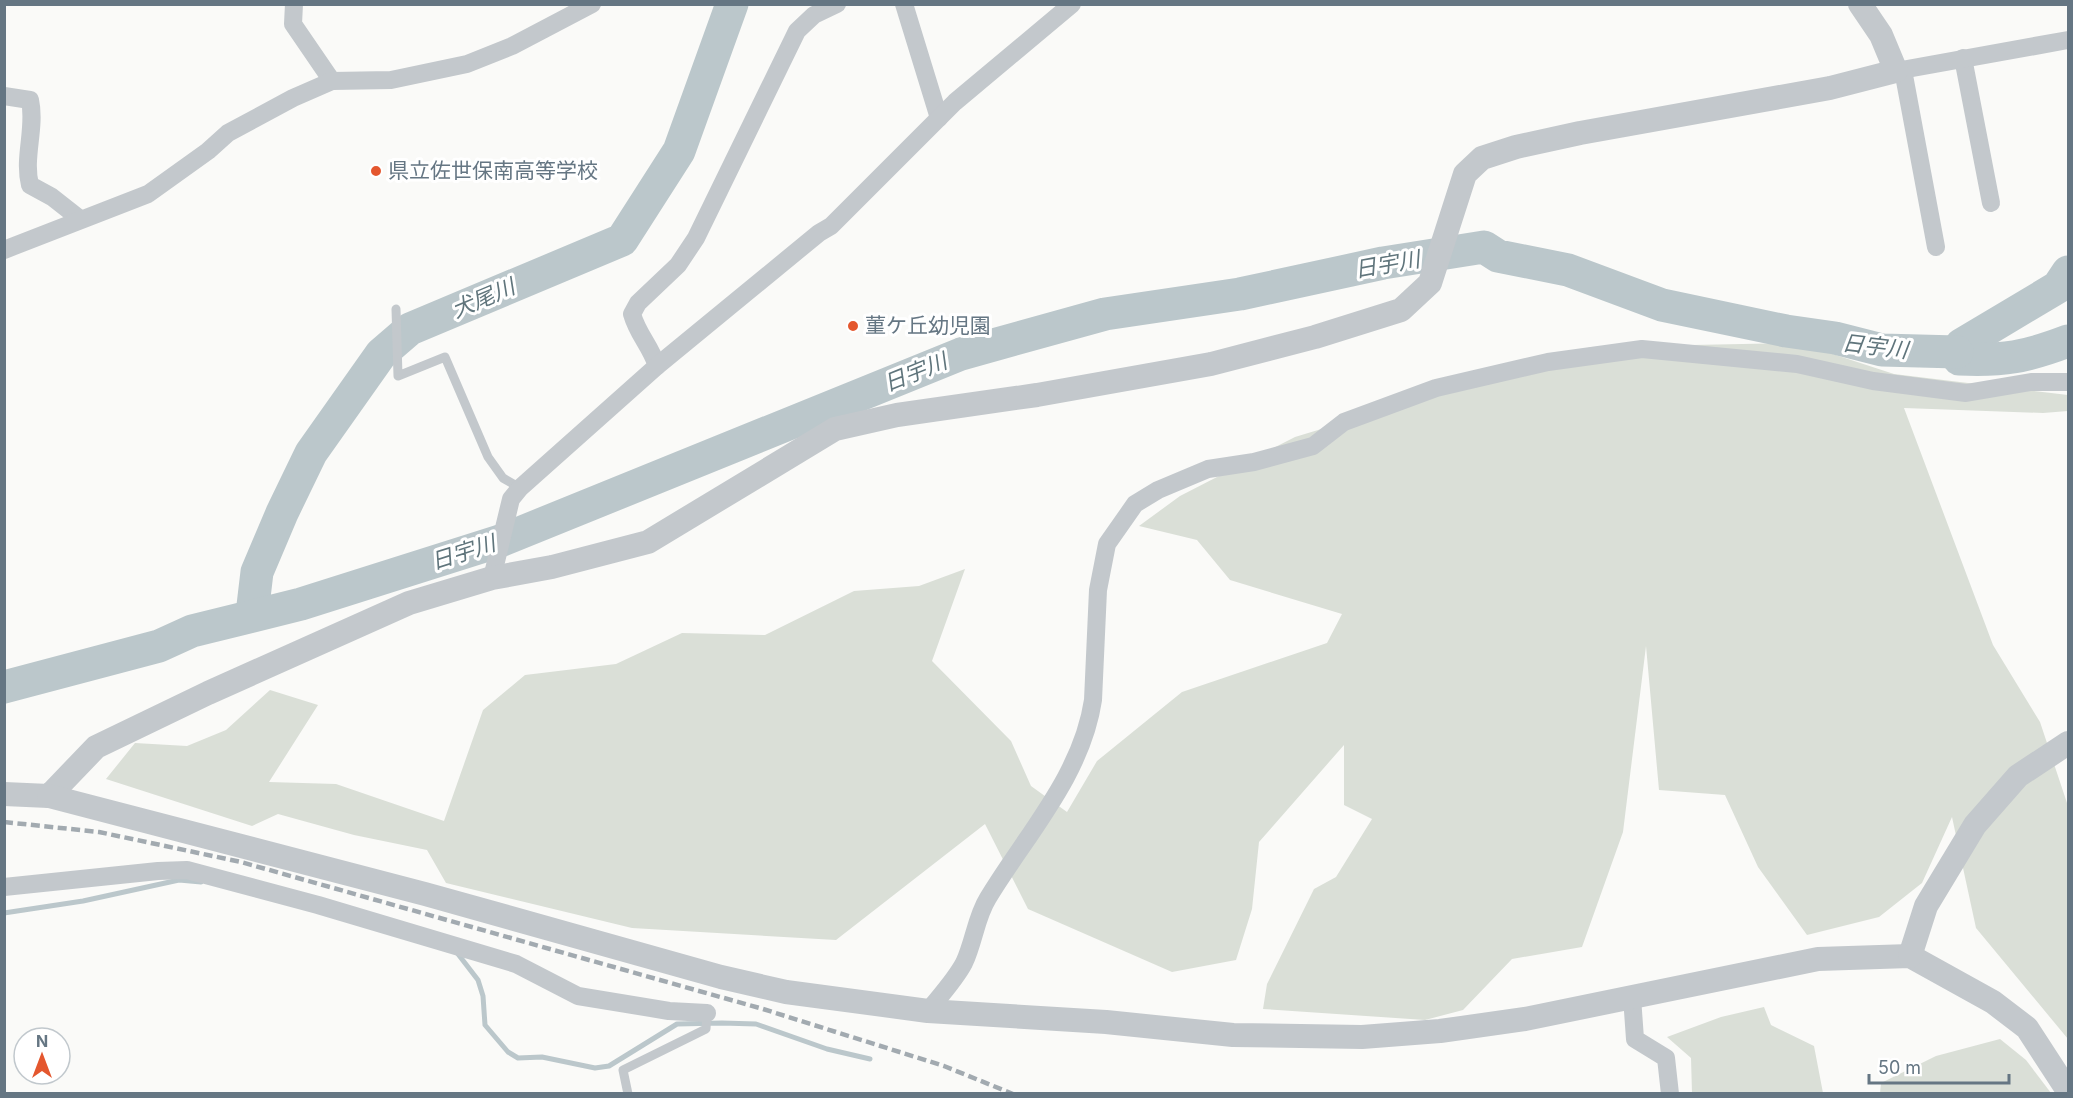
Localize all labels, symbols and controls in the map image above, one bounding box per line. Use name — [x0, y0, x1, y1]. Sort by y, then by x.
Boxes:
place label: 県立佐世保南高等学校 — [388, 158, 598, 183]
marker: 県立佐世保南高等学校 — [369, 164, 383, 178]
water label: 日宇川 — [1352, 245, 1424, 283]
water label: 犬尾川 — [448, 272, 520, 323]
place label: 菫ケ丘幼児園 — [865, 313, 991, 338]
marker: 菫ケ丘幼児園 — [846, 319, 860, 333]
water label: 日宇川 — [1841, 329, 1911, 363]
water label: 日宇川 — [880, 347, 952, 396]
water label: 日宇川 — [428, 529, 500, 575]
north arrow — [12, 1026, 72, 1086]
text: N — [36, 1031, 48, 1051]
scale bar — [1869, 1047, 2008, 1085]
text: 50 m — [1878, 1057, 1921, 1078]

